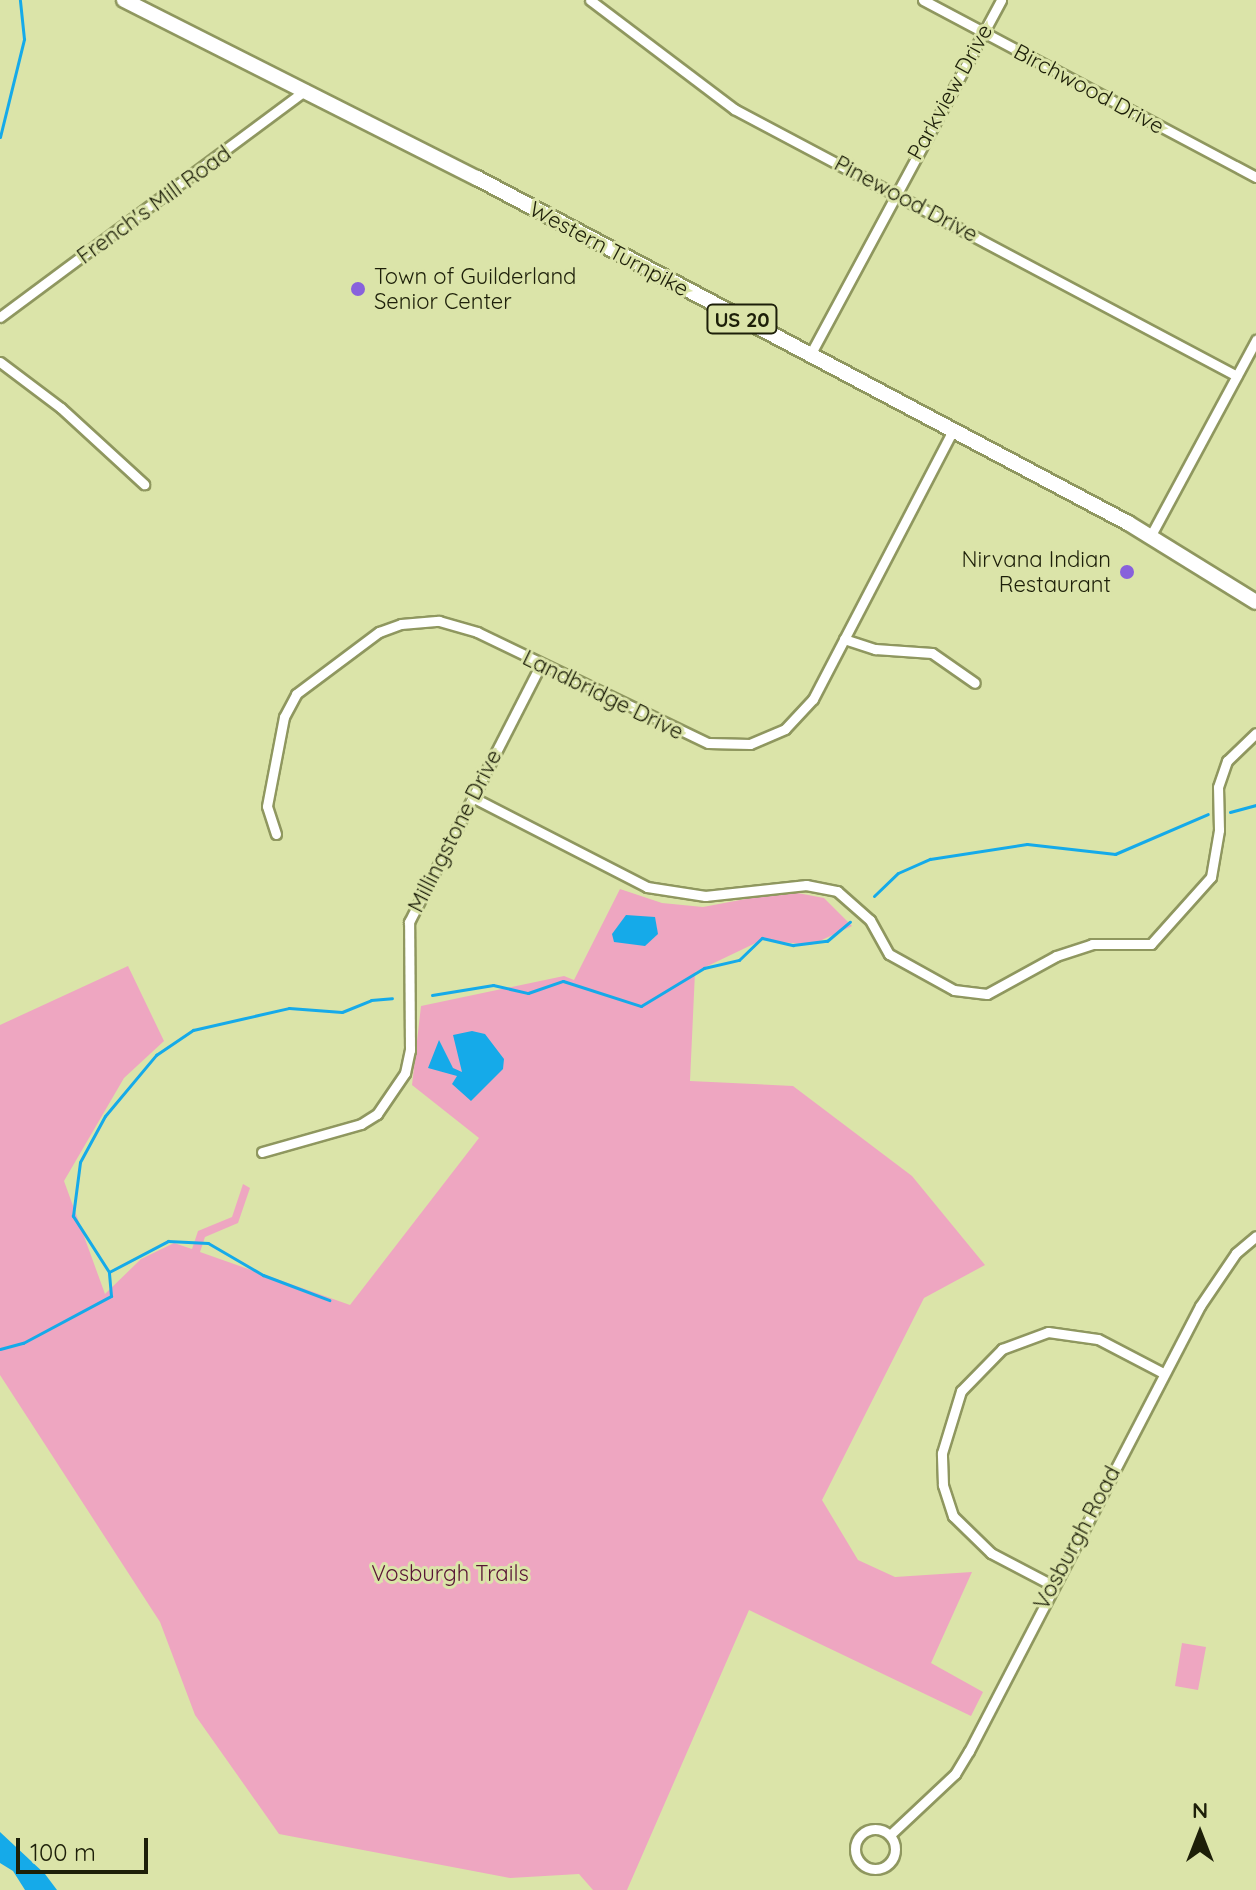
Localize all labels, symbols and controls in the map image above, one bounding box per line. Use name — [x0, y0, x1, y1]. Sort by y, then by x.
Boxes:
street label: Parkview Drive — [902, 20, 998, 164]
street label: Birchwood Drive — [1009, 38, 1169, 140]
street label: French's Mill Road — [72, 140, 236, 270]
street label: Pinewood Drive — [830, 150, 982, 248]
street label: Western Turnpike — [525, 196, 693, 302]
place label: Town of Guilderland Senior Center — [374, 263, 576, 314]
marker: Town of Guilderland Senior Center — [349, 280, 367, 298]
road number: US 20 — [706, 303, 778, 335]
place label: Nirvana Indian Restaurant — [961, 546, 1111, 598]
marker: Nirvana Indian Restaurant — [1118, 563, 1136, 581]
street label: Landbridge Drive — [518, 645, 688, 745]
street label: Millingstone Drive — [403, 745, 507, 917]
street label: Vosburgh Road — [1028, 1462, 1126, 1614]
park label: Vosburgh Trails — [371, 1561, 529, 1587]
north arrow — [1160, 1794, 1240, 1874]
text: N — [1192, 1796, 1208, 1824]
scale bar — [20, 1822, 152, 1872]
text: 100 m — [30, 1837, 96, 1867]

